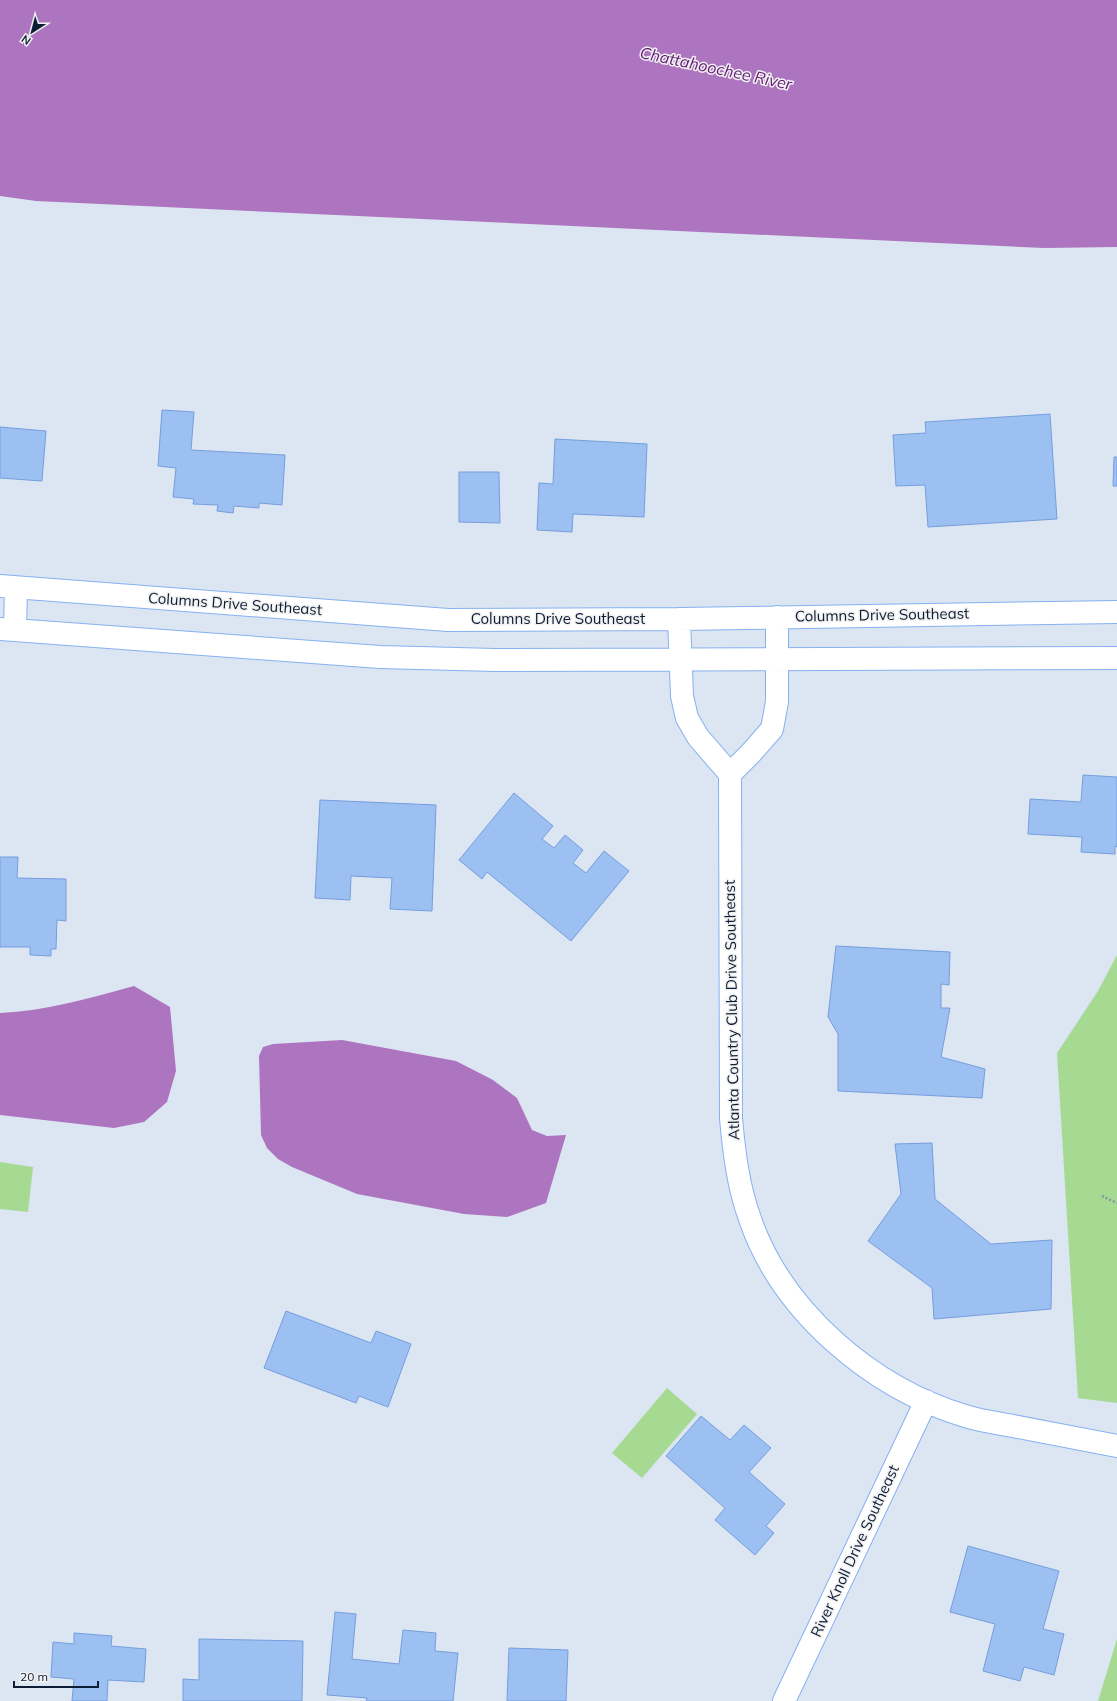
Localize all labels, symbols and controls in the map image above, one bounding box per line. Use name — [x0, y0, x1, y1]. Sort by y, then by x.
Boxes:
north arrow — [12, 12, 52, 52]
text: N — [19, 32, 34, 48]
water label: Chattahoochee River — [638, 42, 795, 94]
street label: Columns Drive Southeast — [147, 588, 323, 619]
street label: Columns Drive Southeast — [795, 603, 969, 626]
street label: Columns Drive Southeast — [471, 609, 645, 628]
street label: Atlanta Country Club Drive Southeast — [720, 880, 743, 1140]
street label: River Knoll Drive Southeast — [806, 1462, 903, 1640]
scale bar — [14, 1663, 98, 1689]
text: 20 m — [20, 1669, 48, 1684]

